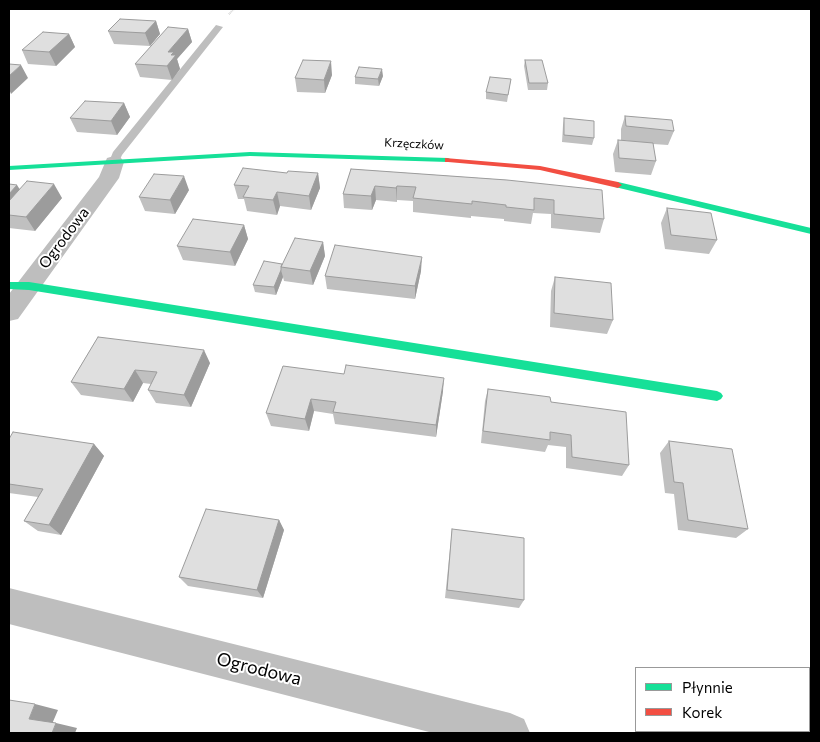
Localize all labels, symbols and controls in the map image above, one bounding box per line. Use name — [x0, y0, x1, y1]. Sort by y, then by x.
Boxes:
street label: Krzęczków — [384, 135, 444, 153]
street label: Ogrodowa — [35, 204, 93, 272]
street label: Ogrodowa — [214, 648, 304, 690]
legend — [635, 667, 810, 732]
text: Płynnie — [682, 678, 733, 696]
text: Korek — [682, 703, 722, 721]

